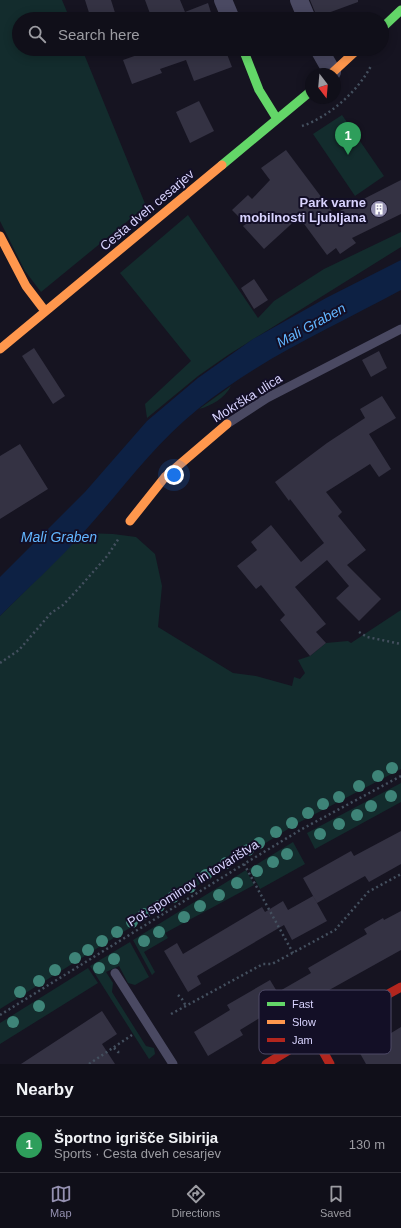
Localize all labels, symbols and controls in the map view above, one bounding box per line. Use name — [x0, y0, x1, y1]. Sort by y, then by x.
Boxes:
search box — [12, 12, 389, 56]
icon: search — [26, 23, 48, 45]
text: Search here — [58, 26, 140, 43]
north arrow — [305, 68, 341, 104]
pin: 1 — [335, 122, 361, 155]
street label: Cesta dveh cesarjev — [97, 166, 197, 254]
place label: Park varne mobilnosti Ljubljana — [240, 195, 367, 225]
building icon: Park varne mobilnosti Ljubljana — [369, 199, 389, 219]
water label: Mali Graben — [274, 299, 348, 350]
street label: Mokrška ulica — [209, 370, 285, 425]
your location — [164, 465, 184, 485]
water label: Mali Graben — [21, 529, 97, 545]
street label: Pot spominov in tovarištva — [125, 836, 262, 930]
legend — [259, 990, 391, 1054]
text: Fast — [292, 998, 313, 1010]
text: Slow — [292, 1016, 316, 1028]
text: Jam — [292, 1034, 313, 1046]
text: Nearby — [16, 1080, 74, 1099]
text: Športno igrišče Sibirija — [54, 1129, 218, 1146]
text: 1 — [25, 1137, 33, 1152]
text: 130 m — [349, 1137, 385, 1152]
text: Sports · Cesta dveh cesarjev — [54, 1146, 221, 1161]
tab: Map — [50, 1183, 72, 1219]
tab: Directions — [171, 1183, 220, 1219]
tab: Saved — [320, 1183, 351, 1219]

